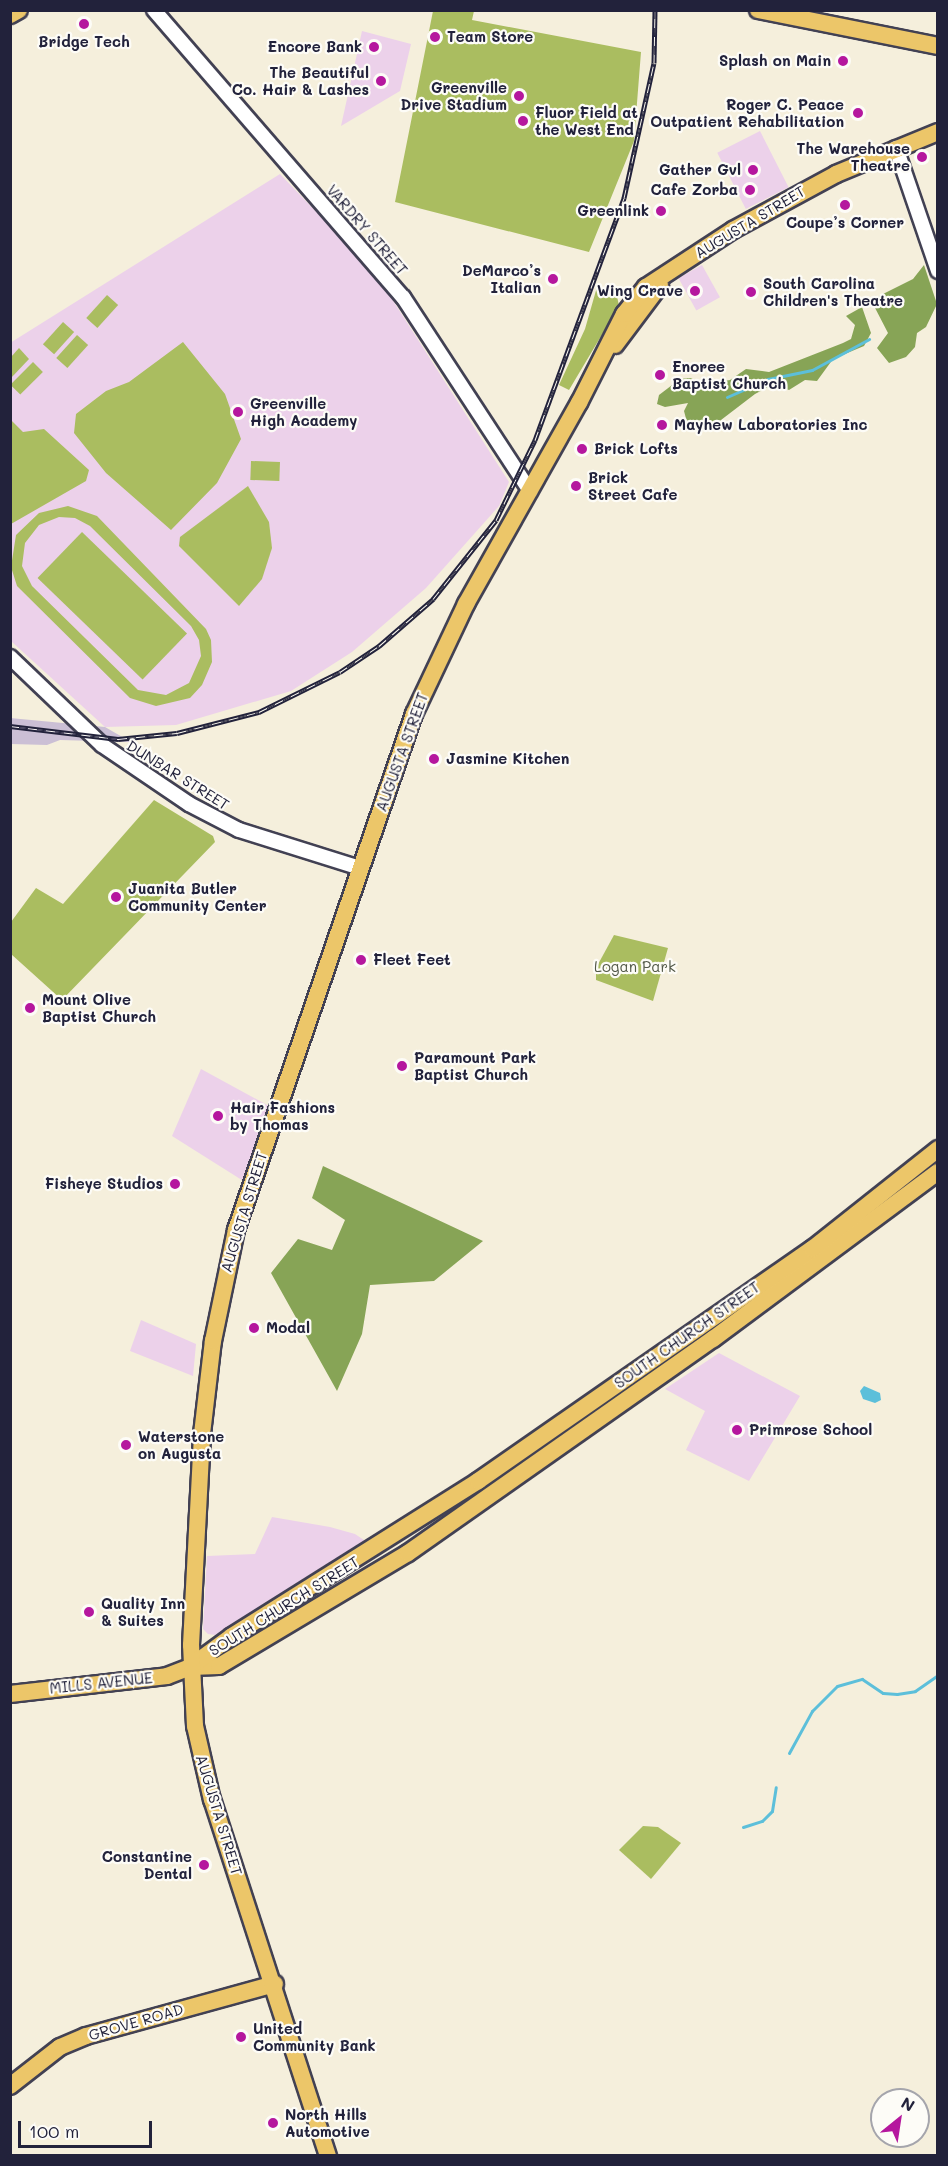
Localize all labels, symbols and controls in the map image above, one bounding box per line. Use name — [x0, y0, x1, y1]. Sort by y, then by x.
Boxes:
marker: Bridge Tech — [77, 17, 91, 31]
place label: Team Store — [447, 28, 533, 46]
marker: Team Store — [428, 30, 442, 44]
place label: Bridge Tech — [38, 33, 130, 51]
place label: Encore Bank — [268, 38, 362, 56]
marker: Encore Bank — [367, 40, 381, 54]
place label: Splash on Main — [719, 52, 831, 70]
marker: Splash on Main — [836, 54, 850, 68]
place label: The Beautiful Co. Hair & Lashes — [232, 63, 369, 98]
marker: The Beautiful Co. Hair & Lashes — [374, 74, 388, 88]
place label: Greenville Drive Stadium — [401, 78, 507, 113]
marker: Greenville Drive Stadium — [512, 89, 526, 103]
place label: Roger C. Peace Outpatient Rehabilitation — [650, 95, 844, 130]
place label: Fluor Field at the West End — [535, 103, 638, 138]
marker: Roger C. Peace Outpatient Rehabilitation — [849, 104, 867, 122]
marker: Fluor Field at the West End — [516, 114, 530, 128]
place label: The Warehouse Theatre — [796, 139, 910, 174]
marker: The Warehouse Theatre — [915, 150, 929, 164]
place label: Gather Gvl — [659, 161, 741, 179]
marker: Gather Gvl — [746, 163, 760, 177]
street label: VARDRY STREET — [323, 181, 411, 279]
place label: Cafe Zorba — [651, 181, 738, 199]
street label: AUGUSTA STREET — [692, 182, 808, 262]
marker: Cafe Zorba — [743, 183, 757, 197]
marker: Coupe’s Corner — [838, 198, 852, 212]
place label: Greenlink — [577, 202, 649, 220]
marker: Greenlink — [654, 204, 668, 218]
place label: Coupe’s Corner — [786, 214, 904, 232]
place label: DeMarco’s Italian — [462, 261, 541, 296]
marker: DeMarco’s Italian — [546, 272, 560, 286]
place label: South Carolina Children's Theatre — [763, 274, 903, 309]
place label: Wing Crave — [597, 282, 683, 300]
marker: Wing Crave — [688, 284, 702, 298]
marker: South Carolina Children's Theatre — [744, 285, 758, 299]
place label: Enoree Baptist Church — [672, 357, 786, 392]
marker: Enoree Baptist Church — [653, 368, 667, 382]
place label: Greenville High Academy — [250, 394, 357, 429]
marker: Greenville High Academy — [231, 405, 245, 419]
place label: Mayhew Laboratories Inc — [674, 416, 867, 434]
marker: Mayhew Laboratories Inc — [655, 418, 669, 432]
place label: Brick Lofts — [594, 440, 678, 458]
marker: Brick Lofts — [575, 442, 589, 456]
place label: Brick Street Cafe — [588, 468, 678, 503]
marker: Brick Street Cafe — [569, 479, 583, 493]
street label: AUGUSTA STREET — [372, 690, 432, 814]
street label: DUNBAR STREET — [123, 736, 233, 814]
place label: Jasmine Kitchen — [446, 750, 569, 768]
marker: Jasmine Kitchen — [427, 752, 441, 766]
place label: Juanita Butler Community Center — [128, 879, 267, 914]
marker: Juanita Butler Community Center — [109, 890, 123, 904]
place label: Fleet Feet — [373, 951, 451, 969]
marker: Fleet Feet — [354, 953, 368, 967]
park label: Logan Park — [594, 958, 676, 976]
place label: Mount Olive Baptist Church — [42, 990, 156, 1025]
marker: Mount Olive Baptist Church — [23, 1001, 37, 1015]
place label: Paramount Park Baptist Church — [414, 1048, 536, 1083]
marker: Paramount Park Baptist Church — [395, 1059, 409, 1073]
place label: Hair Fashions by Thomas — [230, 1098, 335, 1133]
marker: Hair Fashions by Thomas — [211, 1109, 225, 1123]
street label: AUGUSTA STREET — [217, 1149, 271, 1275]
place label: Fisheye Studios — [45, 1175, 163, 1193]
marker: Fisheye Studios — [168, 1177, 182, 1191]
street label: SOUTH CHURCH STREET — [611, 1278, 763, 1392]
place label: Modal — [266, 1319, 310, 1337]
marker: Modal — [247, 1321, 261, 1335]
place label: Primrose School — [749, 1421, 872, 1439]
marker: Primrose School — [730, 1423, 744, 1437]
place label: Waterstone on Augusta — [138, 1427, 224, 1462]
marker: Waterstone on Augusta — [119, 1438, 133, 1452]
street label: SOUTH CHURCH STREET — [206, 1552, 362, 1660]
place label: Quality Inn & Suites — [101, 1594, 185, 1629]
marker: Quality Inn & Suites — [82, 1605, 96, 1619]
street label: MILLS AVENUE — [49, 1669, 153, 1697]
street label: AUGUSTA STREET — [192, 1752, 246, 1878]
place label: Constantine Dental — [102, 1847, 192, 1882]
marker: Constantine Dental — [197, 1858, 211, 1872]
street label: GROVE ROAD — [86, 2000, 186, 2044]
place label: United Community Bank — [253, 2019, 376, 2054]
marker: United Community Bank — [234, 2030, 248, 2044]
north arrow — [870, 2088, 930, 2148]
text: N — [898, 2092, 919, 2116]
place label: North Hills Automotive — [285, 2105, 370, 2140]
scale bar — [21, 2109, 154, 2147]
marker: North Hills Automotive — [266, 2116, 280, 2130]
text: 100 m — [29, 2119, 79, 2143]

